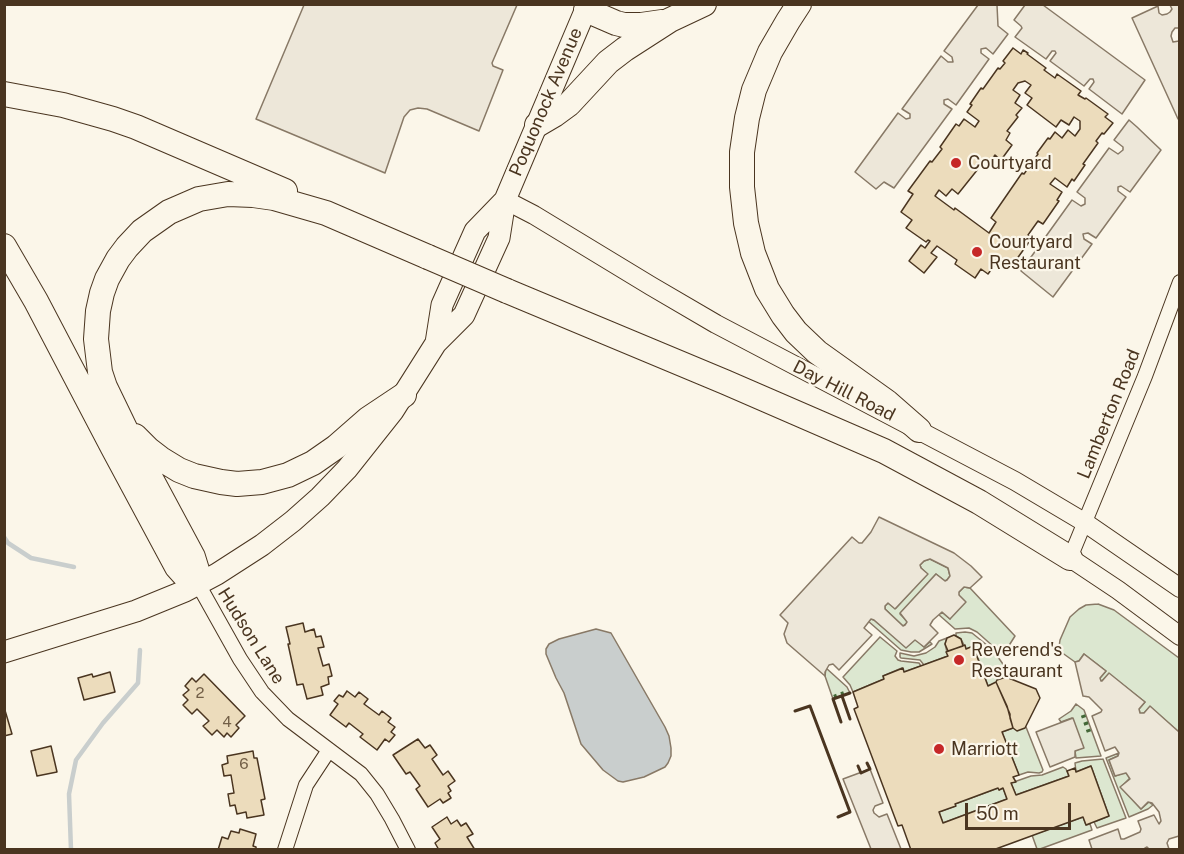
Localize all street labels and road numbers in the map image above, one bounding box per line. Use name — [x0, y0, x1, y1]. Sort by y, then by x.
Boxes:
street label: Poquonock Avenue — [505, 24, 587, 180]
street label: Lamberton Road — [1073, 346, 1145, 482]
street label: Day Hill Road — [789, 356, 899, 426]
street label: Hudson Lane — [213, 584, 289, 688]

